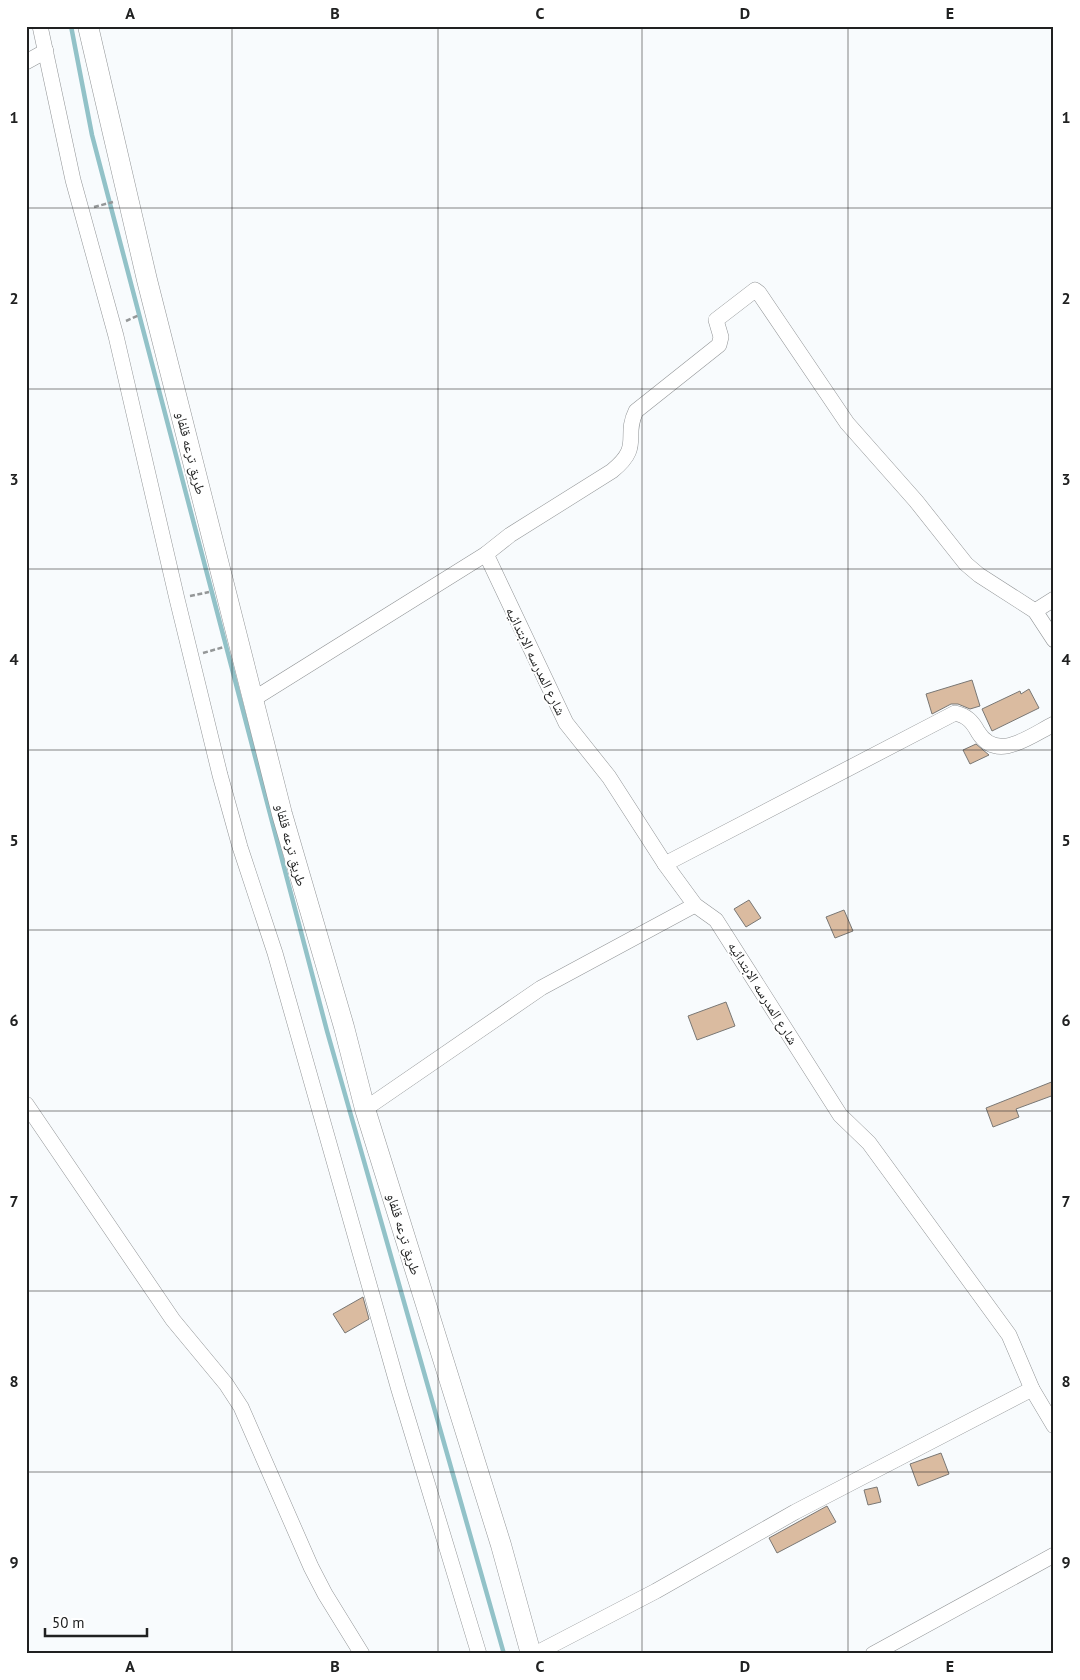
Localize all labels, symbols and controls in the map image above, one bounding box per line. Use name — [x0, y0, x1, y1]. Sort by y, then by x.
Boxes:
text: A — [125, 3, 135, 23]
text: B — [330, 3, 340, 23]
text: C — [536, 3, 545, 23]
text: D — [740, 3, 750, 23]
text: E — [946, 3, 954, 23]
text: 1 — [9, 107, 19, 127]
text: 1 — [1061, 107, 1071, 127]
text: 2 — [9, 288, 19, 308]
text: 2 — [1061, 288, 1071, 308]
street label: طريق ترعه قلفاو — [171, 410, 210, 497]
text: 3 — [9, 469, 19, 489]
text: 3 — [1061, 469, 1071, 489]
street label: شارع المدرسه الابتدائيه — [501, 604, 570, 719]
text: 4 — [9, 649, 19, 669]
text: 4 — [1061, 649, 1071, 669]
street label: طريق ترعه قلفاو — [270, 802, 311, 889]
text: 5 — [9, 830, 19, 850]
text: 5 — [1061, 830, 1071, 850]
street label: شارع المدرسه الابتدائيه — [723, 938, 802, 1049]
text: 6 — [9, 1010, 19, 1030]
text: 6 — [1061, 1010, 1071, 1030]
text: 7 — [9, 1191, 19, 1211]
street label: طريق ترعه قلفاو — [382, 1191, 425, 1277]
text: 7 — [1061, 1191, 1071, 1211]
text: 8 — [9, 1371, 19, 1391]
text: 8 — [1061, 1371, 1071, 1391]
text: 9 — [9, 1552, 19, 1572]
text: 9 — [1061, 1552, 1071, 1572]
scale bar — [45, 1605, 148, 1637]
text: 50 m — [52, 1613, 85, 1632]
text: A — [125, 1656, 135, 1676]
text: B — [330, 1656, 340, 1676]
text: C — [536, 1656, 545, 1676]
text: D — [740, 1656, 750, 1676]
text: E — [946, 1656, 954, 1676]

